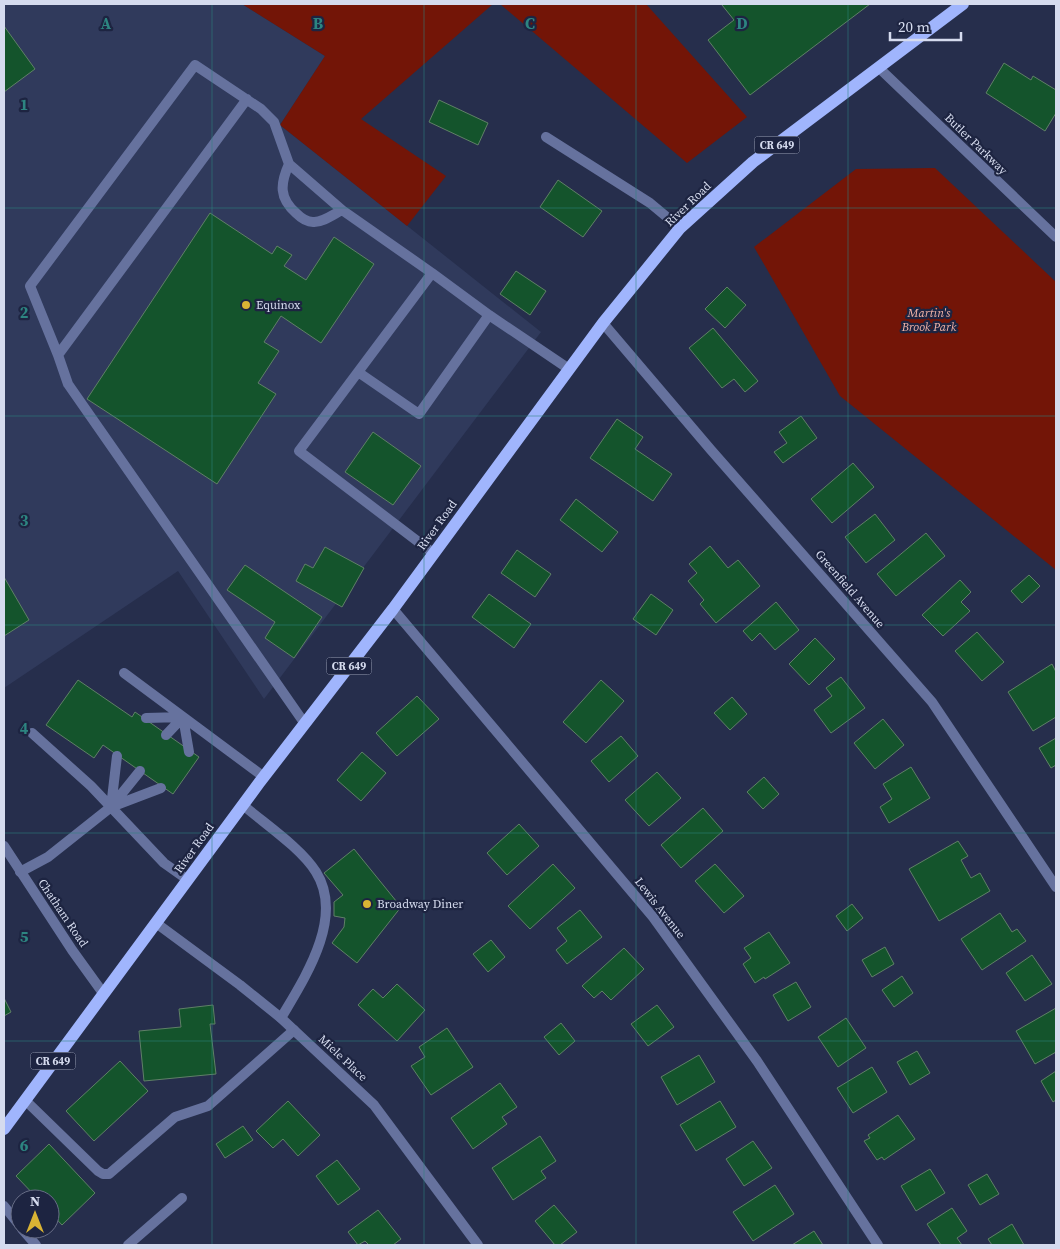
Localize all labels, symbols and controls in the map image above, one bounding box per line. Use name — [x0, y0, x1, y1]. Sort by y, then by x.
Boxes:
scale bar — [890, 10, 961, 42]
text: A — [101, 12, 112, 34]
text: B — [313, 12, 324, 34]
text: C — [525, 12, 535, 34]
text: D — [736, 12, 748, 34]
text: 20 m — [898, 16, 930, 37]
text: 1 — [20, 93, 28, 115]
street label: Butler Parkway — [941, 110, 1011, 179]
road number: CR 649 — [754, 136, 800, 154]
street label: River Road — [662, 178, 715, 230]
place label: Equinox — [256, 297, 301, 313]
marker: Equinox — [240, 299, 252, 311]
text: 2 — [20, 301, 29, 323]
park label: Martin's Brook Park — [901, 305, 957, 335]
street label: River Road — [413, 497, 461, 553]
text: 3 — [20, 509, 29, 531]
street label: Greenfield Avenue — [812, 547, 888, 631]
road number: CR 649 — [326, 658, 372, 674]
text: 4 — [20, 717, 29, 739]
street label: River Road — [170, 820, 218, 876]
street label: Lewis Avenue — [631, 874, 689, 942]
street label: Chatham Road — [34, 876, 92, 950]
place label: Broadway Diner — [377, 896, 463, 912]
marker: Broadway Diner — [361, 898, 373, 910]
text: 5 — [20, 925, 29, 947]
street label: Miele Place — [315, 1031, 371, 1085]
road number: CR 649 — [30, 1052, 76, 1070]
text: 6 — [20, 1134, 29, 1156]
north arrow — [10, 1189, 60, 1239]
text: N — [30, 1191, 40, 1211]

